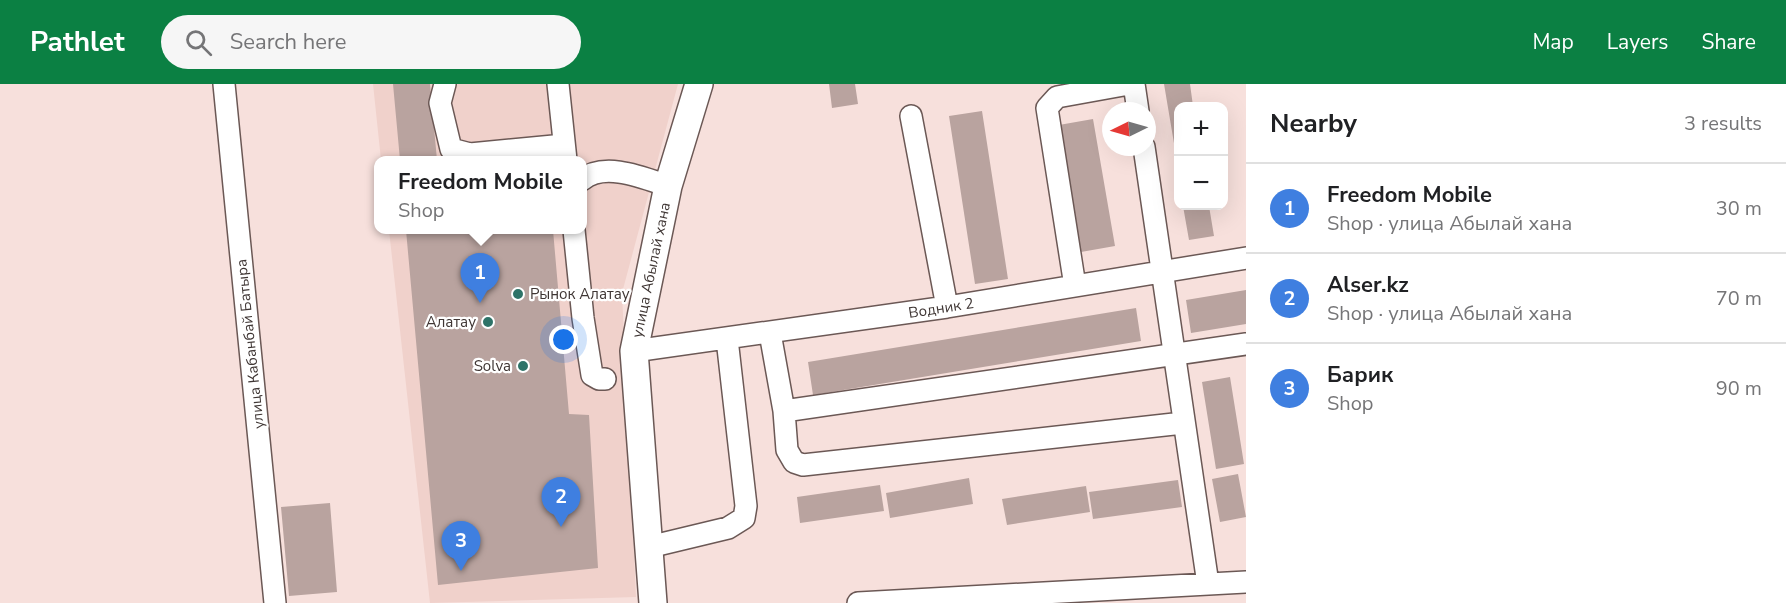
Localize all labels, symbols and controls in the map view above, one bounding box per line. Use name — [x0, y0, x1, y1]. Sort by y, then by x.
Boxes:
search box — [161, 15, 581, 69]
text: Pathlet — [30, 23, 125, 61]
icon: search — [182, 26, 215, 59]
text: Search here — [230, 27, 346, 57]
text: Map — [1532, 28, 1574, 56]
text: Layers — [1607, 28, 1668, 56]
text: Share — [1701, 28, 1756, 56]
north arrow — [1102, 102, 1156, 156]
map controls — [1174, 102, 1228, 210]
button: + — [1174, 102, 1228, 156]
text: Nearby — [1270, 106, 1357, 141]
text: 3 results — [1684, 110, 1762, 137]
popup — [374, 156, 587, 234]
button: − — [1174, 156, 1228, 210]
text: Freedom Mobile — [398, 167, 563, 197]
text: Freedom Mobile — [1327, 180, 1492, 210]
text: 1 — [1284, 195, 1296, 222]
text: 30 m — [1716, 195, 1762, 222]
text: Shop — [398, 197, 444, 224]
street label: улица Абылай хана — [627, 200, 675, 340]
text: Shop · улица Абылай хана — [1327, 210, 1572, 237]
pin: 1 — [460, 254, 500, 303]
street label: улица Кабанбай Батыра — [231, 258, 269, 430]
text: Alser.kz — [1327, 270, 1409, 300]
place label: Рынок Алатау — [530, 284, 630, 304]
text: 2 — [1284, 285, 1296, 312]
text: 70 m — [1716, 285, 1762, 312]
marker: Рынок Алатау — [511, 287, 525, 301]
street label: Водник 2 — [907, 293, 975, 323]
text: Shop · улица Абылай хана — [1327, 300, 1572, 327]
place label: Алатау — [426, 312, 476, 332]
marker: Алатау — [481, 315, 495, 329]
your location — [549, 325, 578, 354]
place label: Solva — [474, 356, 511, 376]
marker: Solva — [516, 359, 530, 373]
text: Барик — [1327, 360, 1393, 390]
text: 3 — [1284, 375, 1296, 402]
text: 90 m — [1716, 375, 1762, 402]
text: Shop — [1327, 390, 1373, 417]
pin: 2 — [542, 478, 580, 527]
pin: 3 — [442, 522, 480, 571]

